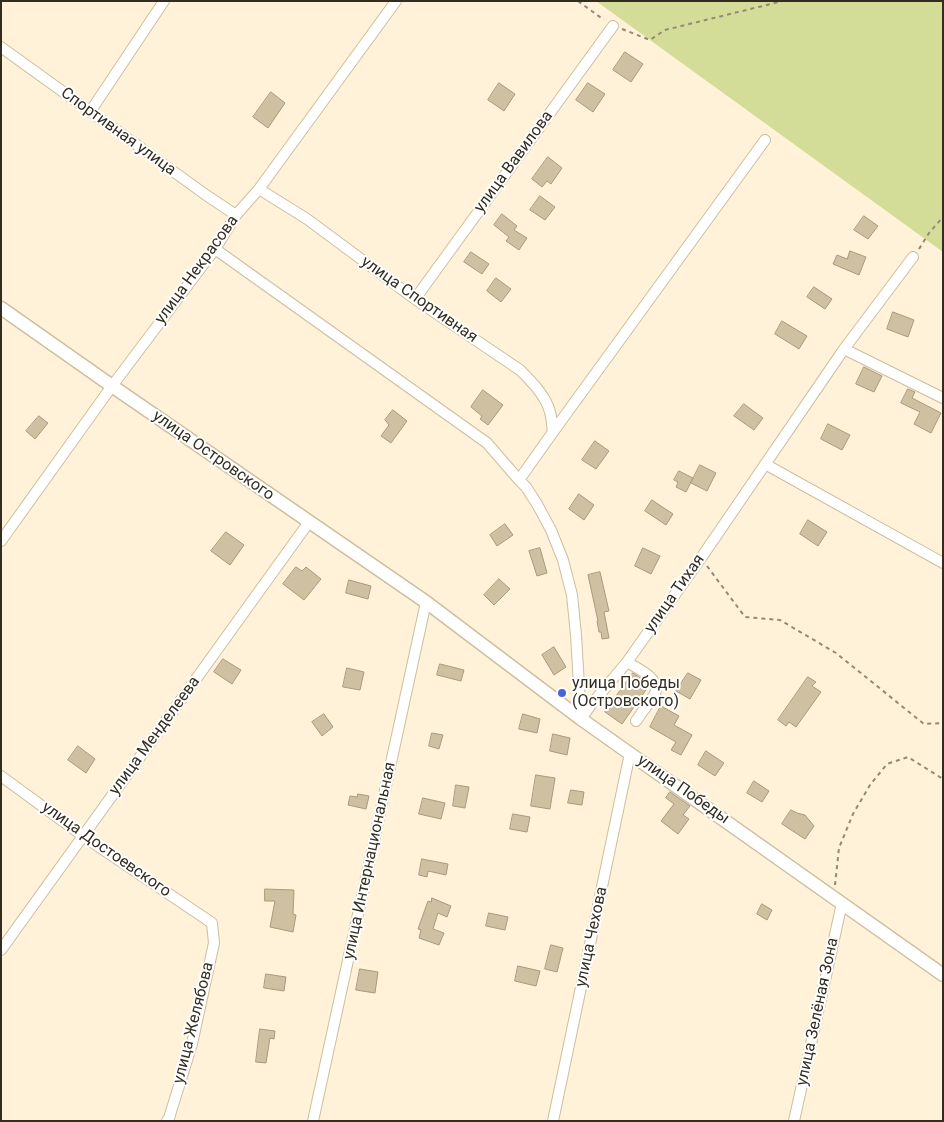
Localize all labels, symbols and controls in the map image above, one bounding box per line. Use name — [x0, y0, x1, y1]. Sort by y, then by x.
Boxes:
street label: Спортивная улица — [57, 84, 179, 180]
street label: улица Вавилова — [471, 107, 557, 217]
street label: улица Некрасова — [151, 212, 243, 328]
street label: улица Спортивная — [357, 253, 481, 347]
street label: улица Островского — [149, 407, 277, 505]
street label: улица Тихая — [641, 551, 709, 637]
street label: улица Менделеева — [106, 673, 204, 799]
place label: улица Победы (Островского) — [572, 674, 680, 712]
marker: улица Победы (Островского) — [556, 687, 568, 699]
street label: улица Победы — [633, 751, 733, 829]
street label: улица Интернациональная — [340, 760, 400, 962]
street label: улица Достоевского — [38, 798, 174, 902]
street label: улица Чехова — [572, 885, 612, 989]
street label: улица Зелёная Зона — [793, 936, 843, 1088]
street label: улица Желябова — [170, 960, 218, 1086]

